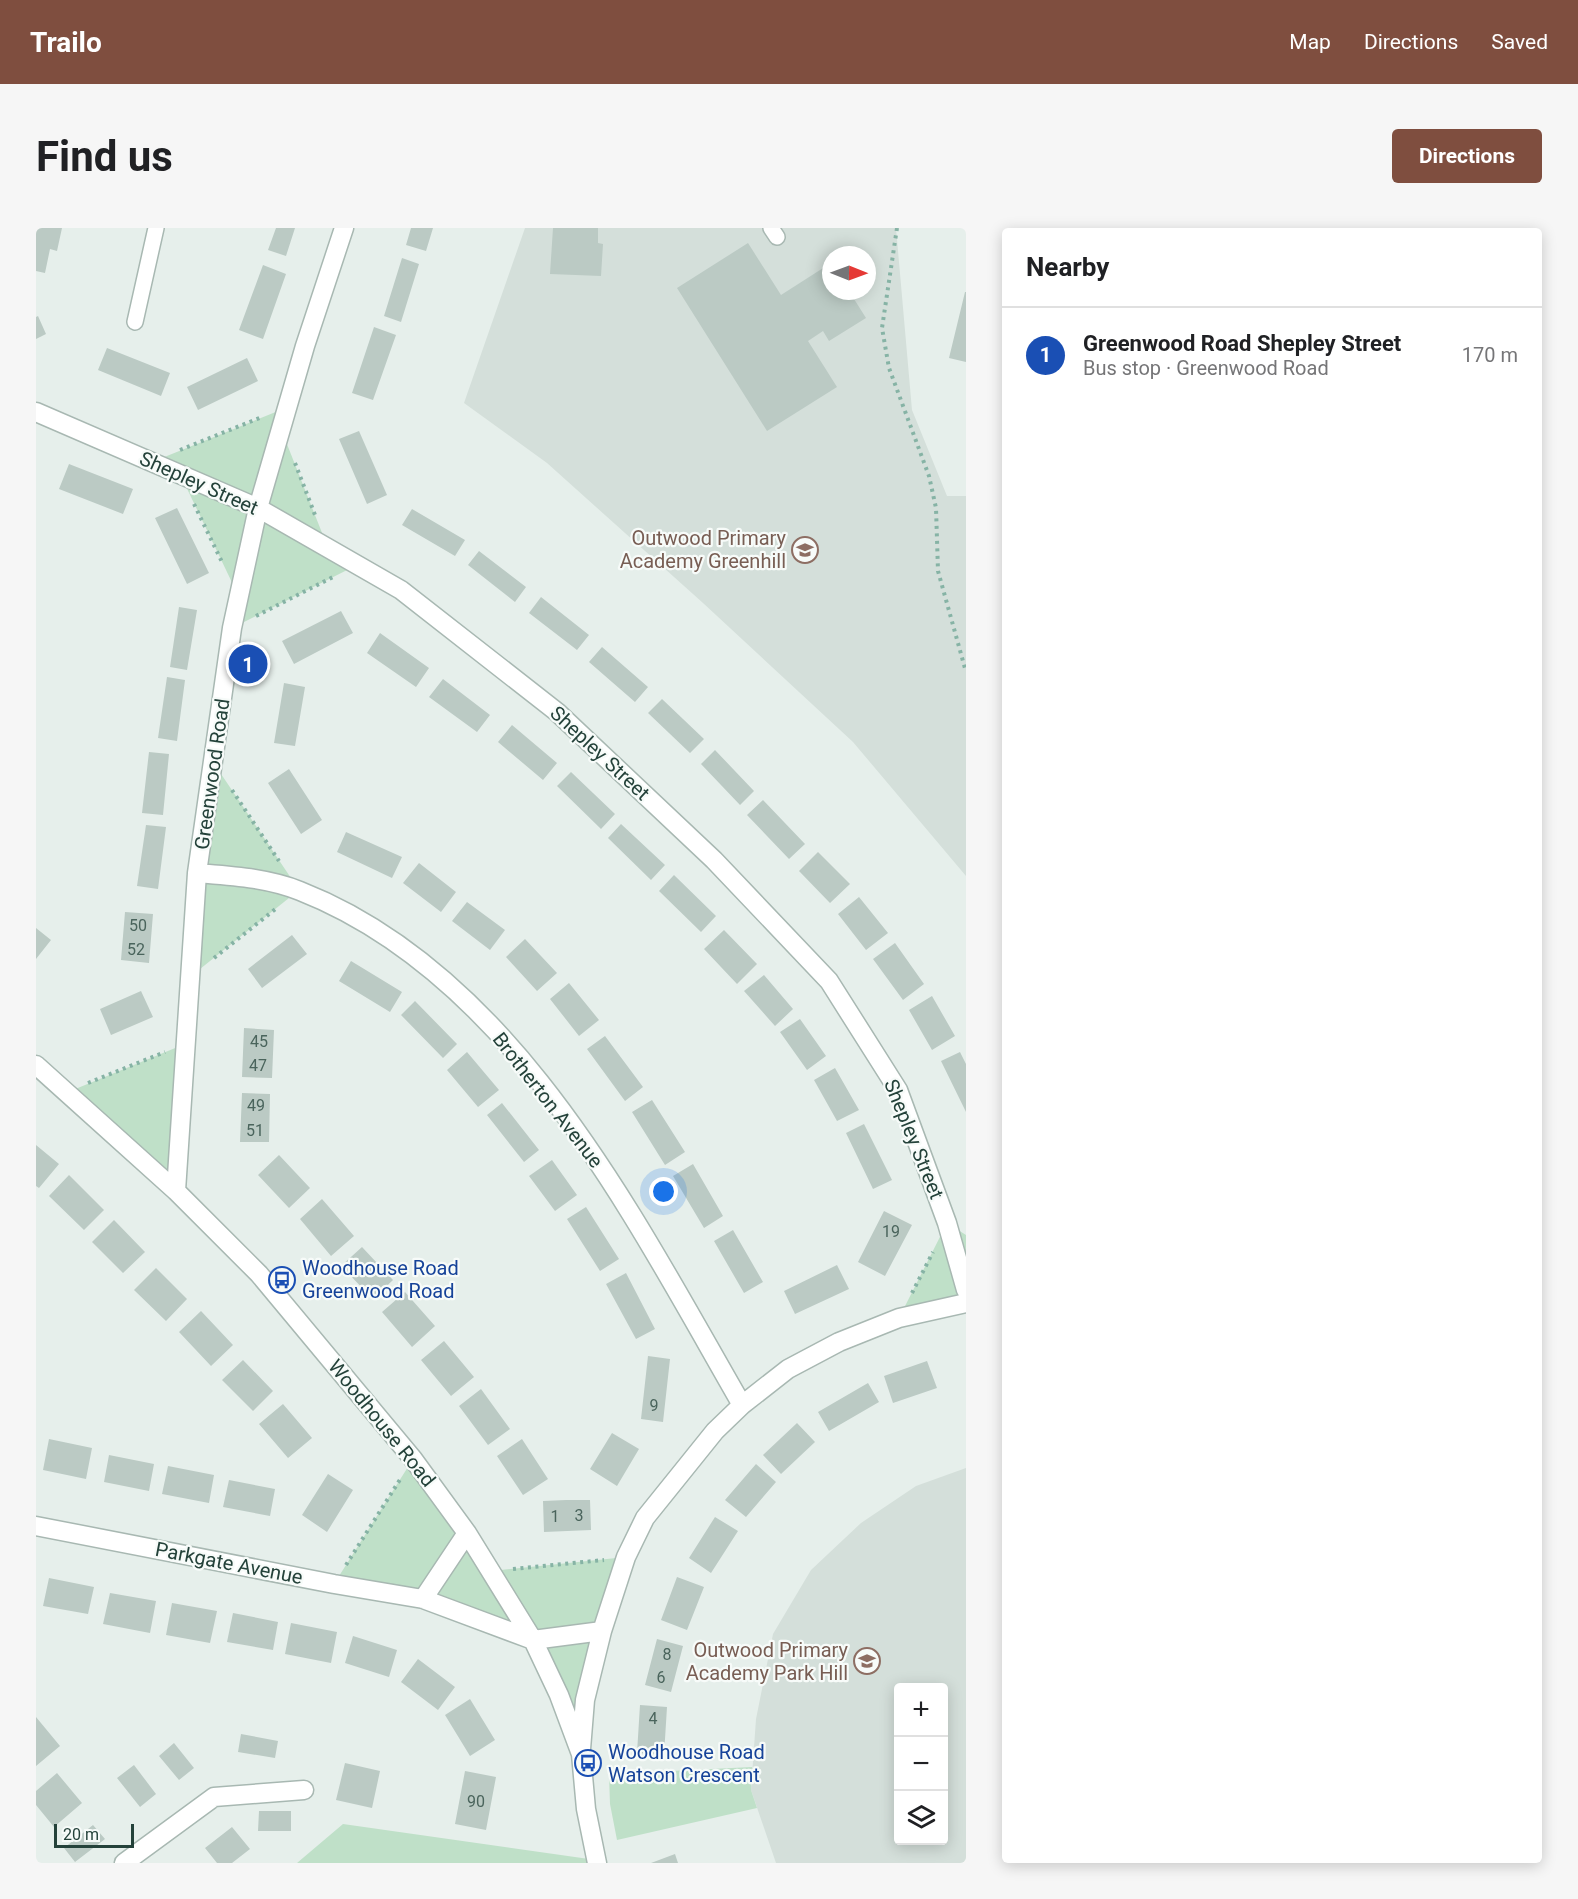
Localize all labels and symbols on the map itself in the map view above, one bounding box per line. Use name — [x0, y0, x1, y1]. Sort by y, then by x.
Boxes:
north arrow — [822, 246, 876, 300]
street label: Shepley Street — [136, 446, 262, 520]
place label: Outwood Primary Academy Greenhill — [620, 526, 787, 573]
school or university icon: Outwood Primary Academy Greenhill — [790, 535, 820, 565]
pin: 1 — [228, 642, 268, 686]
street label: Greenwood Road — [190, 697, 234, 851]
street label: Shepley Street — [545, 701, 655, 805]
house number: 50 — [129, 916, 147, 935]
house number: 52 — [127, 940, 145, 959]
street label: Brotherton Avenue — [488, 1028, 608, 1172]
house number: 45 — [250, 1032, 268, 1051]
house number: 47 — [249, 1056, 267, 1075]
street label: Shepley Street — [879, 1076, 949, 1202]
house number: 49 — [247, 1096, 265, 1115]
house number: 51 — [246, 1121, 264, 1140]
your location — [649, 1177, 678, 1206]
house number: 19 — [882, 1222, 900, 1241]
place label: Woodhouse Road Greenwood Road — [302, 1256, 459, 1303]
bus stop icon: Woodhouse Road Greenwood Road — [267, 1265, 297, 1295]
street label: Woodhouse Road — [323, 1355, 441, 1491]
house number: 9 — [650, 1396, 659, 1415]
house number: 3 — [575, 1506, 584, 1525]
house number: 1 — [551, 1507, 560, 1526]
street label: Parkgate Avenue — [153, 1537, 305, 1589]
place label: Outwood Primary Academy Park Hill — [686, 1638, 849, 1685]
house number: 8 — [663, 1645, 672, 1664]
school or university icon: Outwood Primary Academy Park Hill — [852, 1646, 882, 1676]
house number: 6 — [657, 1668, 666, 1687]
house number: 4 — [649, 1709, 658, 1728]
place label: Woodhouse Road Watson Crescent — [608, 1740, 765, 1787]
bus stop icon: Woodhouse Road Watson Crescent — [573, 1748, 603, 1778]
house number: 90 — [467, 1792, 485, 1811]
scale bar — [54, 1821, 134, 1848]

